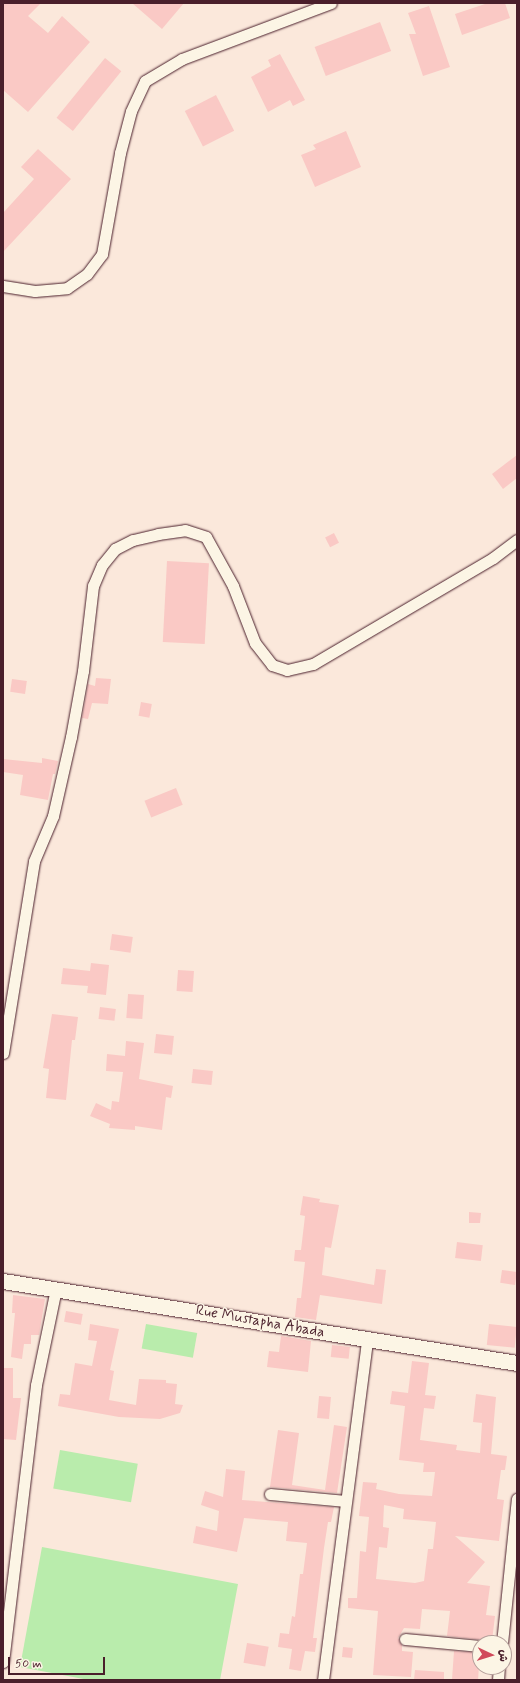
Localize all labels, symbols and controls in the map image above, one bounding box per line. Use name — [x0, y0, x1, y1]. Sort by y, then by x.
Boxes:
street label: Rue Mustapha Abada — [194, 1302, 326, 1342]
north arrow — [472, 1635, 512, 1675]
scale bar — [10, 1649, 107, 1675]
text: ش — [496, 1649, 510, 1662]
text: 50 m — [15, 1656, 42, 1672]

